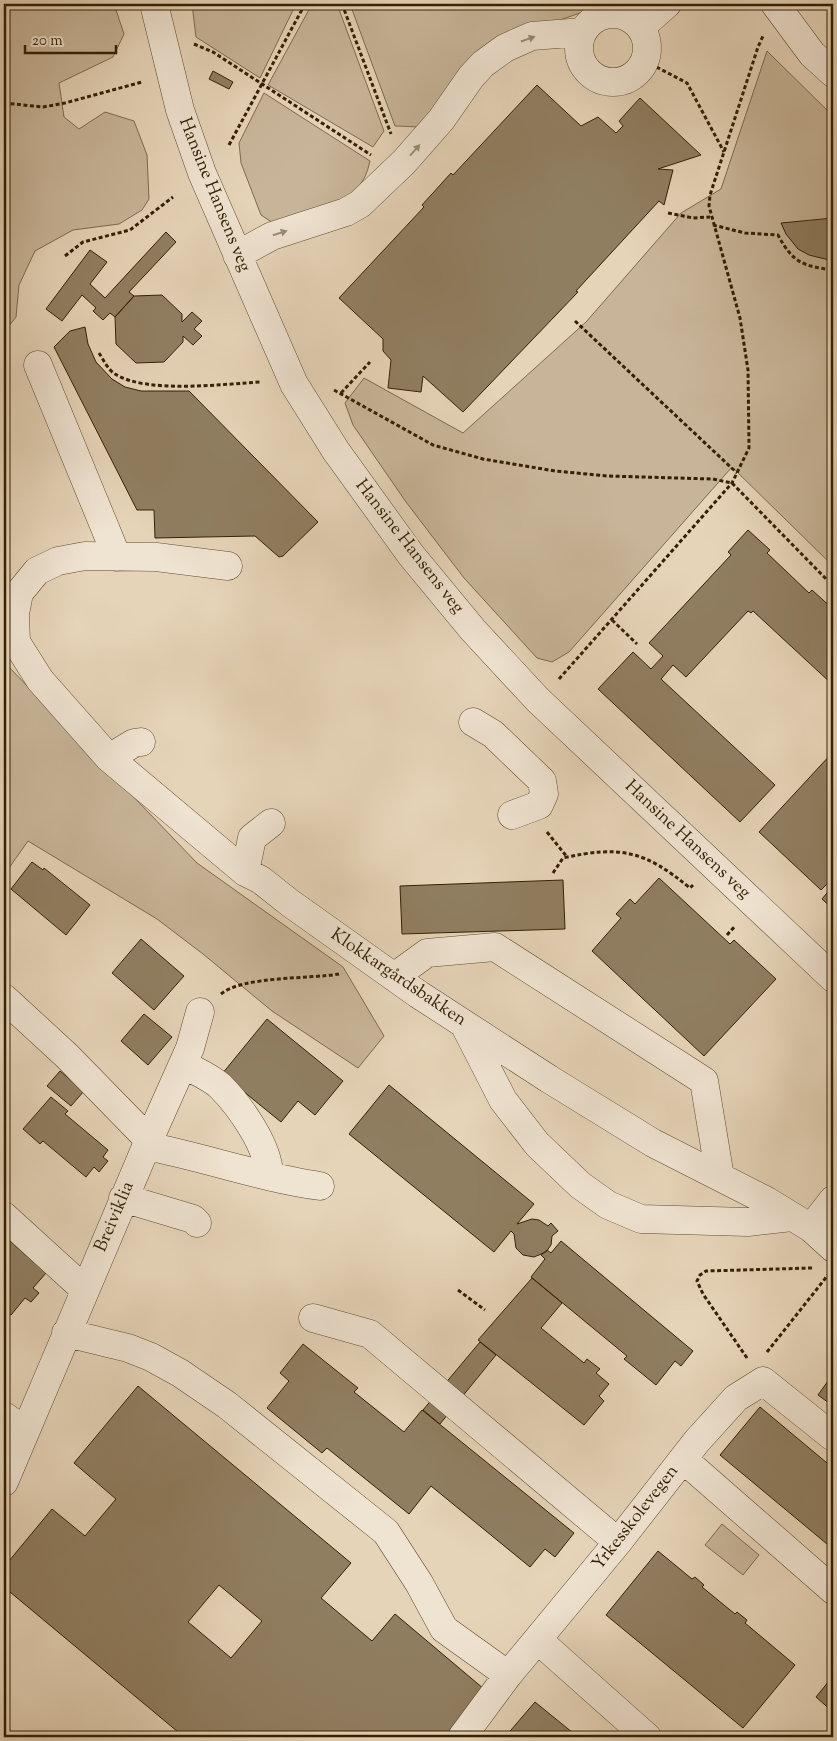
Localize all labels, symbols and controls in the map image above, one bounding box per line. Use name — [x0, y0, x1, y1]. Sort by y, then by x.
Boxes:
scale bar — [25, 22, 116, 54]
text: 20 m — [32, 31, 63, 52]
one-way arrow — [521, 35, 536, 43]
street label: Hansine Hansens veg — [171, 114, 257, 276]
one-way arrow — [409, 144, 420, 157]
one-way arrow — [272, 229, 287, 237]
street label: Hansine Hansens veg — [348, 474, 470, 620]
street label: Hansine Hansens veg — [618, 774, 756, 906]
street label: Klokkargårdsbakken — [325, 923, 472, 1033]
street label: Breiviklia — [89, 1178, 141, 1256]
street label: Yrkesskolevegen — [587, 1460, 686, 1576]

